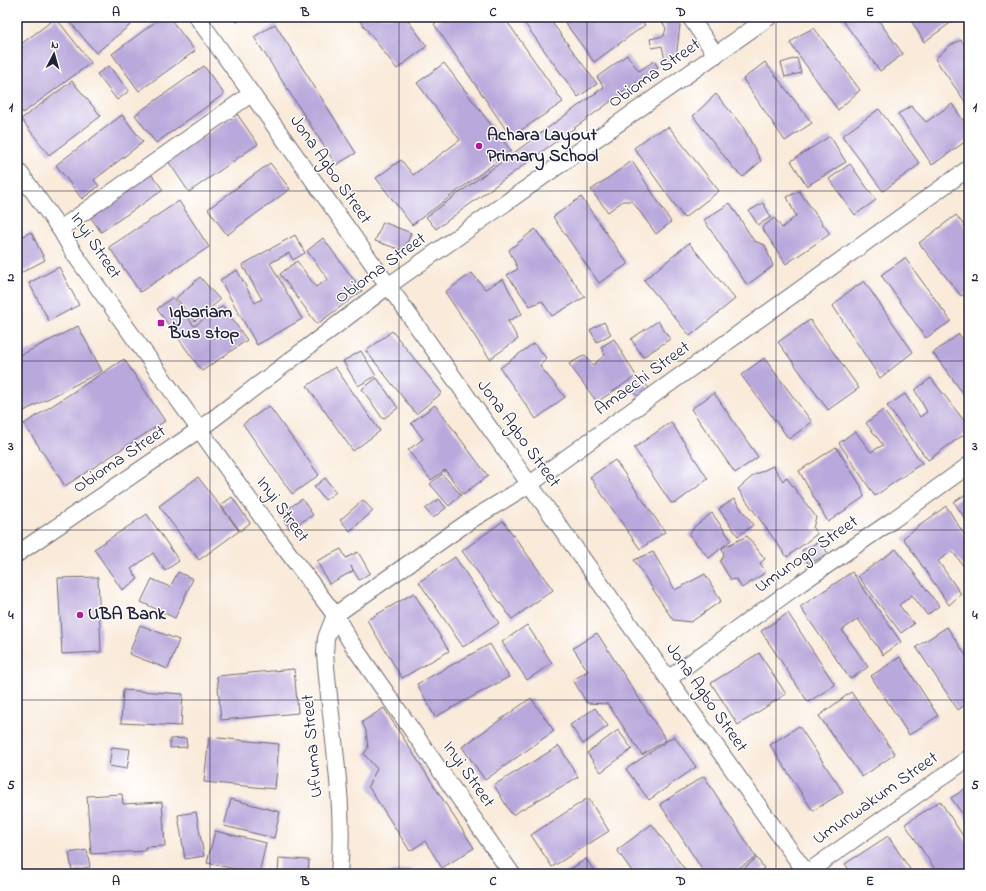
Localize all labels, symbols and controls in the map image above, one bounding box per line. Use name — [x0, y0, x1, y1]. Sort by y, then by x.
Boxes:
text: A — [112, 3, 120, 22]
text: B — [300, 3, 310, 22]
text: C — [489, 3, 497, 22]
text: D — [675, 3, 686, 22]
text: E — [866, 3, 874, 22]
street label: Obioma Street — [604, 33, 706, 115]
north arrow — [34, 34, 74, 74]
text: N — [50, 37, 59, 53]
text: 1 — [9, 98, 14, 117]
text: 1 — [973, 98, 978, 117]
street label: Jona Agbo Street — [282, 110, 377, 231]
place label: Achara Layout Primary School — [487, 123, 598, 171]
marker: Achara Layout Primary School — [474, 141, 484, 151]
street label: Inyi Street — [63, 207, 127, 285]
street label: Obioma Street — [330, 227, 432, 311]
text: 2 — [7, 268, 15, 287]
text: 2 — [971, 268, 979, 287]
place label: Igbariam Bus stop — [168, 300, 240, 347]
marker: Igbariam Bus stop — [156, 318, 166, 328]
street label: Amaechi Street — [590, 335, 696, 423]
street label: Jona Agbo Street — [469, 374, 566, 494]
street label: Obioma Street — [68, 419, 172, 501]
text: 3 — [7, 437, 14, 456]
text: 3 — [971, 437, 978, 456]
street label: Inyi Street — [249, 472, 315, 548]
street label: Umunogo Street — [750, 510, 865, 601]
place label: UBA Bank — [88, 602, 167, 628]
text: 4 — [7, 606, 14, 625]
text: 4 — [971, 606, 978, 625]
marker: UBA Bank — [75, 610, 85, 620]
street label: Jona Agbo Street — [658, 638, 753, 759]
street label: Ufuma Street — [296, 693, 330, 799]
street label: Inyi Street — [435, 736, 501, 814]
street label: Umunwakum Street — [808, 746, 944, 852]
text: 5 — [7, 776, 15, 795]
text: 5 — [971, 776, 979, 795]
text: A — [112, 872, 120, 891]
text: B — [300, 872, 310, 891]
text: C — [489, 872, 497, 891]
text: D — [675, 872, 686, 891]
text: E — [866, 872, 874, 891]

